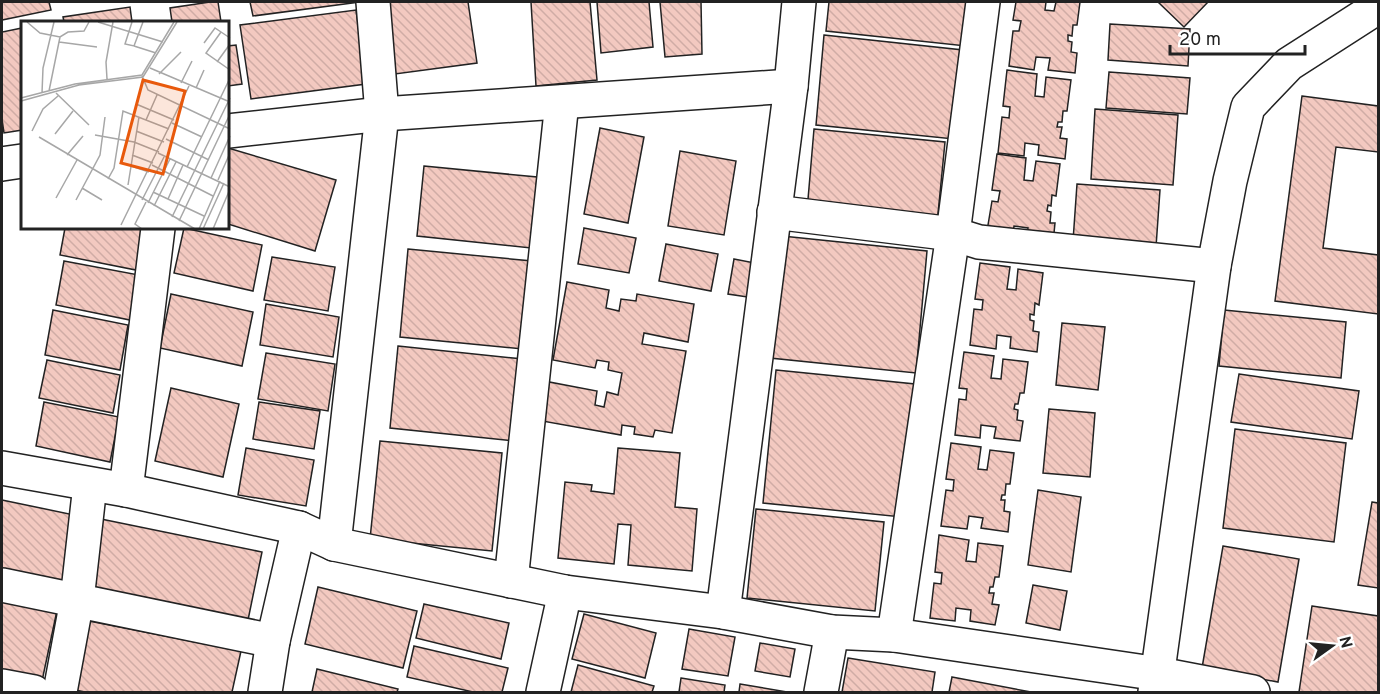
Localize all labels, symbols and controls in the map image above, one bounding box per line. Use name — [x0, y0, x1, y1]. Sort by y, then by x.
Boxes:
scale bar — [1170, 18, 1305, 56]
inset map — [21, 21, 230, 230]
text: 20 m — [1179, 29, 1221, 52]
north arrow — [1302, 616, 1362, 676]
text: N — [1333, 634, 1356, 651]

